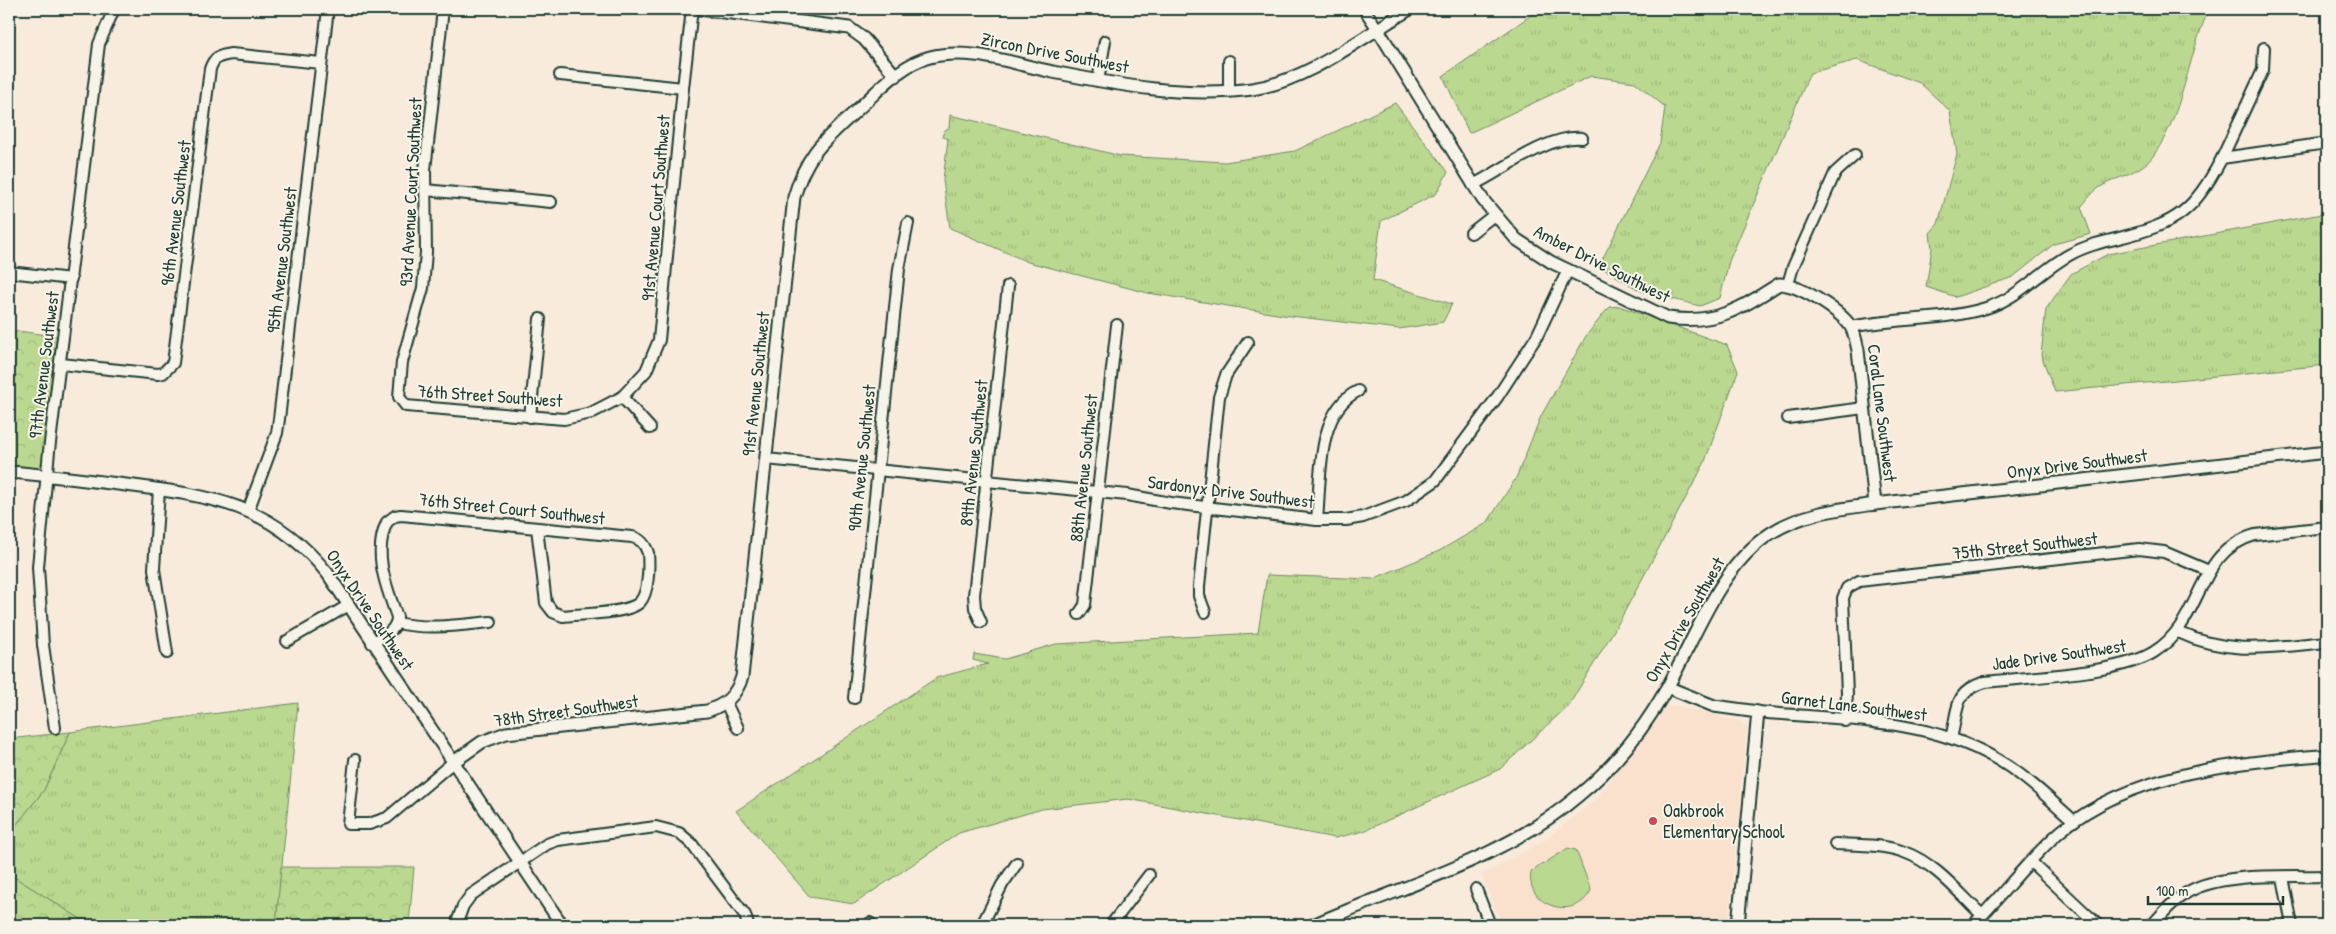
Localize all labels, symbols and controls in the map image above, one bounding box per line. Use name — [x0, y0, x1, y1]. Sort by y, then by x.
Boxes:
street label: Zircon Drive Southwest — [979, 26, 1132, 79]
street label: 93rd Avenue Court Southwest — [393, 96, 428, 287]
street label: 91st Avenue Court Southwest — [635, 113, 676, 302]
street label: 96th Avenue Southwest — [154, 138, 197, 287]
street label: 95th Avenue Southwest — [260, 185, 303, 334]
street label: Amber Drive Southwest — [1530, 218, 1675, 309]
street label: 97th Avenue Southwest — [22, 289, 65, 440]
street label: 91st Avenue Southwest — [735, 310, 776, 457]
street label: Coral Lane Southwest — [1862, 343, 1903, 484]
street label: 76th Street Southwest — [417, 378, 564, 413]
street label: 89th Avenue Southwest — [953, 378, 994, 527]
street label: 90th Avenue Southwest — [841, 383, 882, 533]
street label: 88th Avenue Southwest — [1063, 392, 1104, 543]
street label: Onyx Drive Southwest — [2005, 442, 2149, 485]
street label: Sardonyx Drive Southwest — [1146, 469, 1317, 514]
street label: 76th Street Court Southwest — [418, 486, 607, 531]
street label: 75th Street Southwest — [1951, 525, 2099, 566]
street label: Onyx Drive Southwest — [321, 544, 421, 676]
street label: Onyx Drive Southwest — [1638, 552, 1731, 687]
street label: Jade Drive Southwest — [1990, 633, 2128, 676]
street label: Garnet Lane Southwest — [1780, 684, 1929, 727]
street label: 78th Street Southwest — [492, 688, 641, 733]
place label: Oakbrook Elementary School — [1663, 798, 1785, 844]
marker: Oakbrook Elementary School — [1647, 815, 1659, 827]
scale bar — [2148, 874, 2284, 906]
text: 100 m — [2156, 880, 2189, 901]

